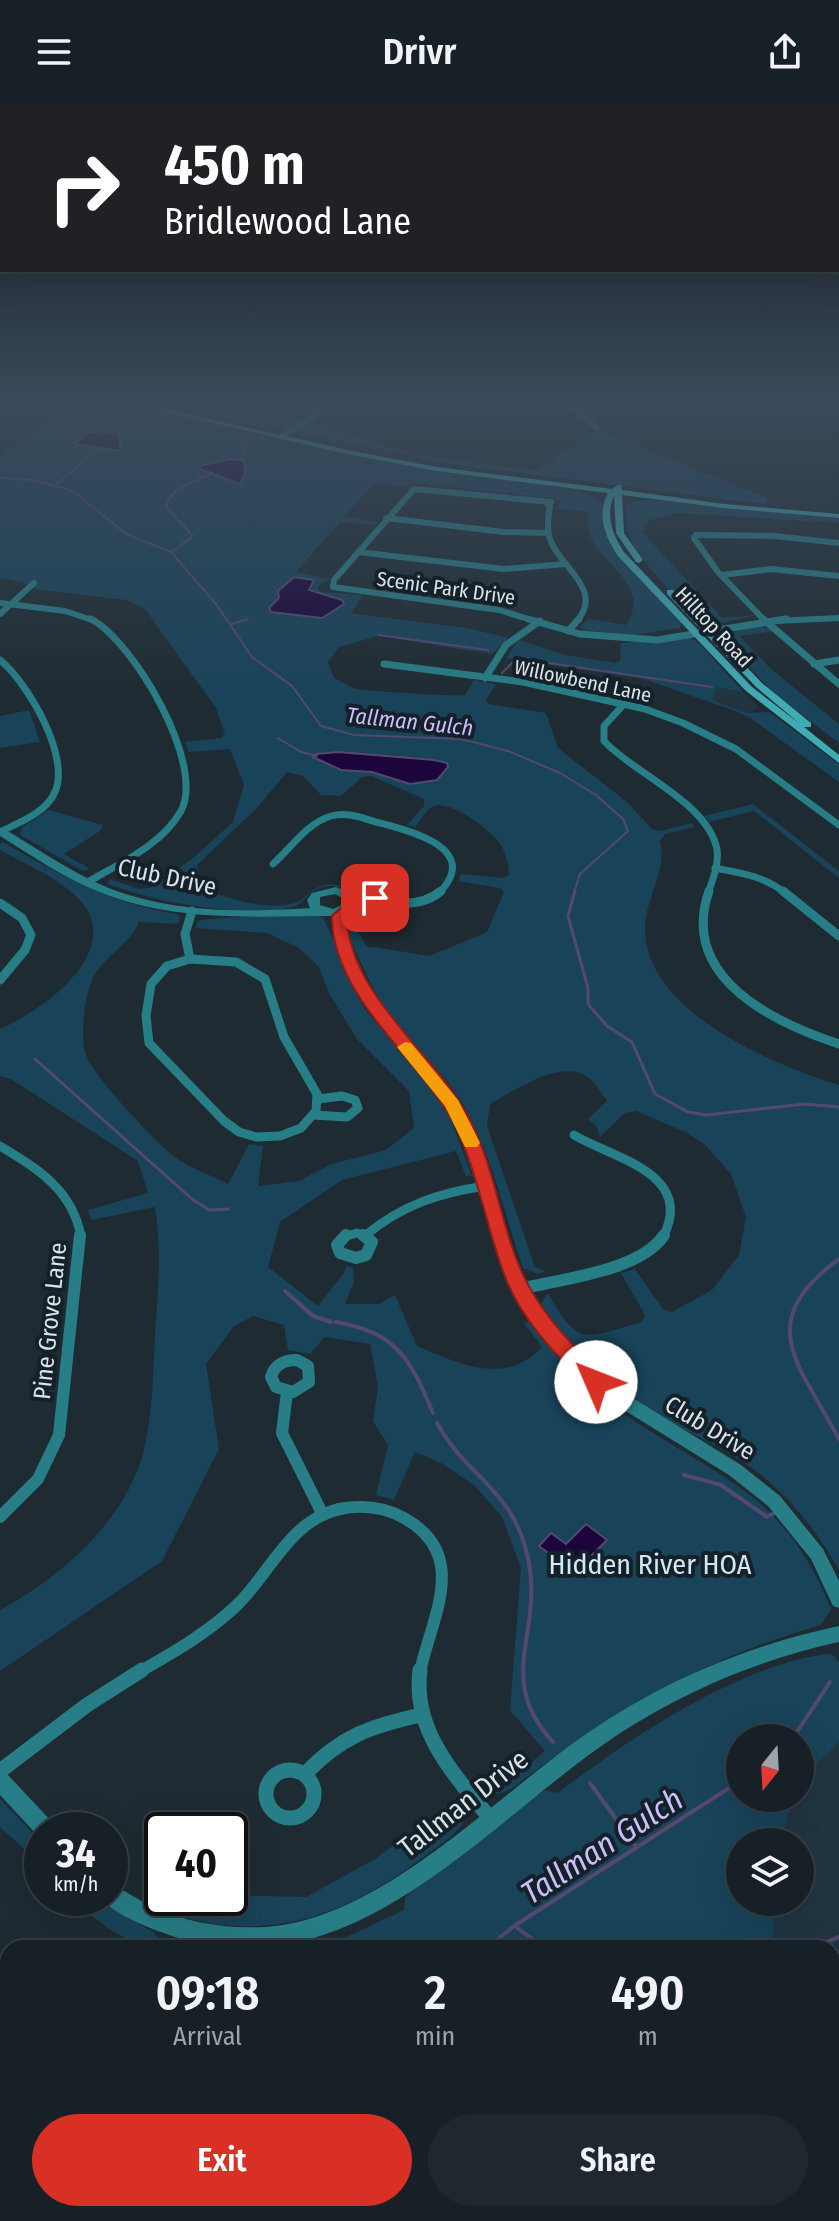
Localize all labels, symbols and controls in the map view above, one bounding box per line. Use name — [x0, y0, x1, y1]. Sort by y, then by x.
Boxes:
icon: menu — [32, 30, 76, 74]
text: Drivr — [383, 30, 456, 74]
icon: share — [763, 30, 807, 74]
text: 450 m — [164, 132, 305, 199]
icon: right — [32, 136, 136, 240]
text: Bridlewood Lane — [164, 200, 411, 244]
street label: Scenic Park Drive — [375, 566, 517, 610]
street label: Hilltop Road — [671, 582, 757, 672]
street label: Willowbend Lane — [512, 655, 654, 707]
water label: Tallman Gulch — [345, 701, 475, 742]
street label: Club Drive — [115, 853, 219, 901]
pin — [341, 864, 409, 932]
icon: arrive — [353, 876, 397, 920]
street label: Pine Grove Lane — [28, 1241, 72, 1401]
position arrow — [554, 1340, 638, 1424]
street label: Club Drive — [660, 1390, 760, 1466]
park label: Hidden River HOA — [548, 1548, 752, 1581]
north arrow — [726, 1724, 814, 1812]
map controls — [726, 1724, 814, 1916]
street label: Tallman Drive — [392, 1742, 535, 1864]
water label: Tallman Gulch — [514, 1780, 690, 1912]
speed limit sign: 40 — [144, 1812, 248, 1916]
button: layers — [726, 1828, 814, 1916]
text: 34 — [56, 1830, 96, 1878]
text: km/h — [54, 1872, 98, 1896]
text: 09:18 — [155, 1964, 260, 2022]
text: 2 — [424, 1964, 446, 2022]
text: 490 — [611, 1964, 685, 2022]
text: Arrival — [173, 2021, 242, 2052]
text: min — [415, 2021, 455, 2052]
text: m — [638, 2021, 658, 2052]
button: Exit — [32, 2114, 412, 2206]
button: Share — [428, 2114, 808, 2206]

